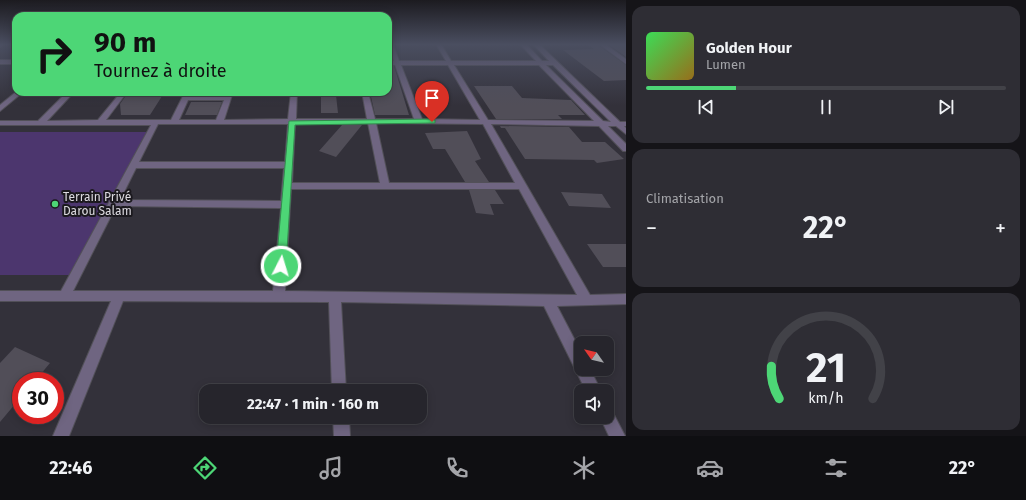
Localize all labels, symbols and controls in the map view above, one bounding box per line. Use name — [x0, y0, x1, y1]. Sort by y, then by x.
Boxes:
text: 90 m — [94, 26, 156, 59]
icon: right — [28, 28, 80, 80]
text: Golden Hour — [706, 39, 792, 57]
text: Lumen — [706, 57, 746, 72]
text: Tournez à droite — [94, 60, 226, 82]
pin — [415, 81, 449, 122]
icon: arrive — [421, 87, 443, 109]
icon: previous — [695, 96, 717, 118]
icon: pause — [815, 96, 837, 118]
icon: next — [935, 96, 957, 118]
place label: Terrain Privé Darou Salam — [63, 190, 132, 218]
text: Climatisation — [646, 191, 724, 206]
marker: Terrain Privé Darou Salam — [50, 199, 60, 209]
text: 22° — [803, 210, 849, 246]
text: − — [646, 215, 657, 242]
text: + — [995, 215, 1006, 242]
position arrow — [260, 245, 302, 287]
north arrow — [574, 336, 614, 376]
map controls — [574, 336, 614, 424]
text: 21 — [806, 343, 846, 393]
speed limit sign: 30 — [12, 372, 64, 424]
button: sound — [574, 384, 614, 424]
text: km/h — [808, 390, 844, 407]
text: 22:47 · 1 min · 160 m — [247, 395, 379, 413]
icon: directions — [191, 454, 219, 482]
icon: music — [317, 454, 345, 482]
icon: phone — [443, 454, 471, 482]
icon: climate — [570, 454, 598, 482]
icon: car — [696, 454, 724, 482]
icon: filters — [822, 454, 850, 482]
text: 22:46 — [49, 457, 92, 479]
text: 22° — [949, 457, 977, 479]

